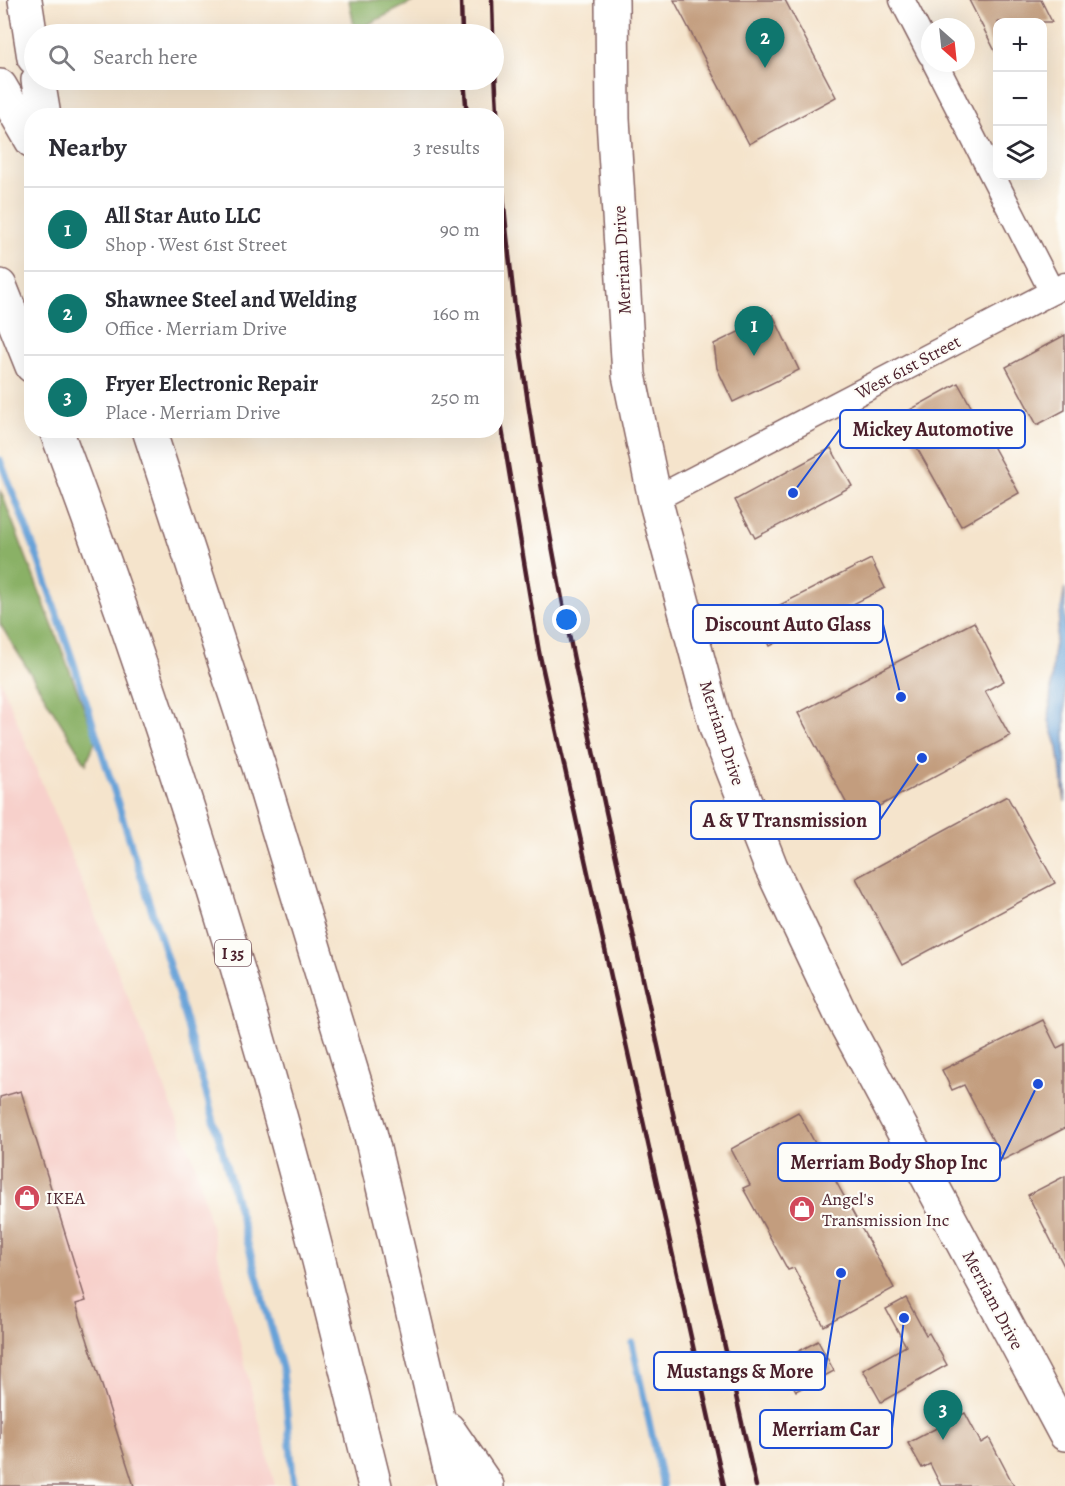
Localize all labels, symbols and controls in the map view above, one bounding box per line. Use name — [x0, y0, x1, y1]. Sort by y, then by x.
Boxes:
north arrow — [921, 18, 975, 72]
map controls — [993, 18, 1047, 180]
button: + — [993, 18, 1047, 72]
pin: 2 — [746, 19, 784, 68]
search box — [24, 24, 504, 90]
icon: search — [45, 41, 78, 74]
text: Search here — [93, 42, 198, 72]
button: − — [993, 72, 1047, 126]
button: layers — [993, 126, 1047, 180]
text: Nearby — [48, 130, 127, 165]
text: 3 results — [413, 134, 480, 161]
text: All Star Auto LLC — [105, 201, 261, 231]
street label: Merriam Drive — [607, 205, 637, 315]
text: 1 — [64, 216, 71, 243]
text: 90 m — [440, 216, 480, 243]
text: Shop · West 61st Street — [105, 231, 287, 258]
text: Shawnee Steel and Welding — [105, 285, 357, 315]
text: 2 — [63, 300, 72, 327]
text: 160 m — [433, 300, 480, 327]
pin: 1 — [734, 306, 774, 356]
text: Office · Merriam Drive — [105, 315, 287, 342]
street label: West 61st Street — [850, 329, 965, 405]
text: Fryer Electronic Repair — [105, 369, 318, 399]
text: 3 — [63, 384, 72, 411]
text: 250 m — [431, 384, 480, 411]
text: Place · Merriam Drive — [105, 399, 281, 426]
callout: Mickey Automotive — [840, 410, 1025, 448]
text: Mickey Automotive — [853, 416, 1013, 443]
your location — [552, 605, 581, 634]
callout: Discount Auto Glass — [693, 605, 883, 643]
text: Discount Auto Glass — [705, 611, 871, 638]
street label: Merriam Drive — [694, 677, 750, 789]
callout: A & V Transmission — [691, 801, 880, 839]
text: A & V Transmission — [702, 807, 867, 834]
road number: I 35 — [215, 940, 251, 966]
callout: Merriam Body Shop Inc — [778, 1143, 1000, 1181]
text: Merriam Body Shop Inc — [790, 1149, 988, 1176]
shop icon: IKEA — [12, 1183, 42, 1213]
place label: IKEA — [46, 1186, 85, 1210]
place label: Angel's Transmission Inc — [821, 1187, 949, 1232]
shop icon: Angel's Transmission Inc — [787, 1194, 817, 1224]
street label: Merriam Drive — [957, 1246, 1029, 1354]
callout: Mustangs & More — [654, 1352, 825, 1390]
text: Mustangs & More — [667, 1358, 813, 1385]
pin: 3 — [924, 1390, 962, 1440]
callout: Merriam Car — [760, 1410, 892, 1448]
text: Merriam Car — [772, 1416, 880, 1443]

